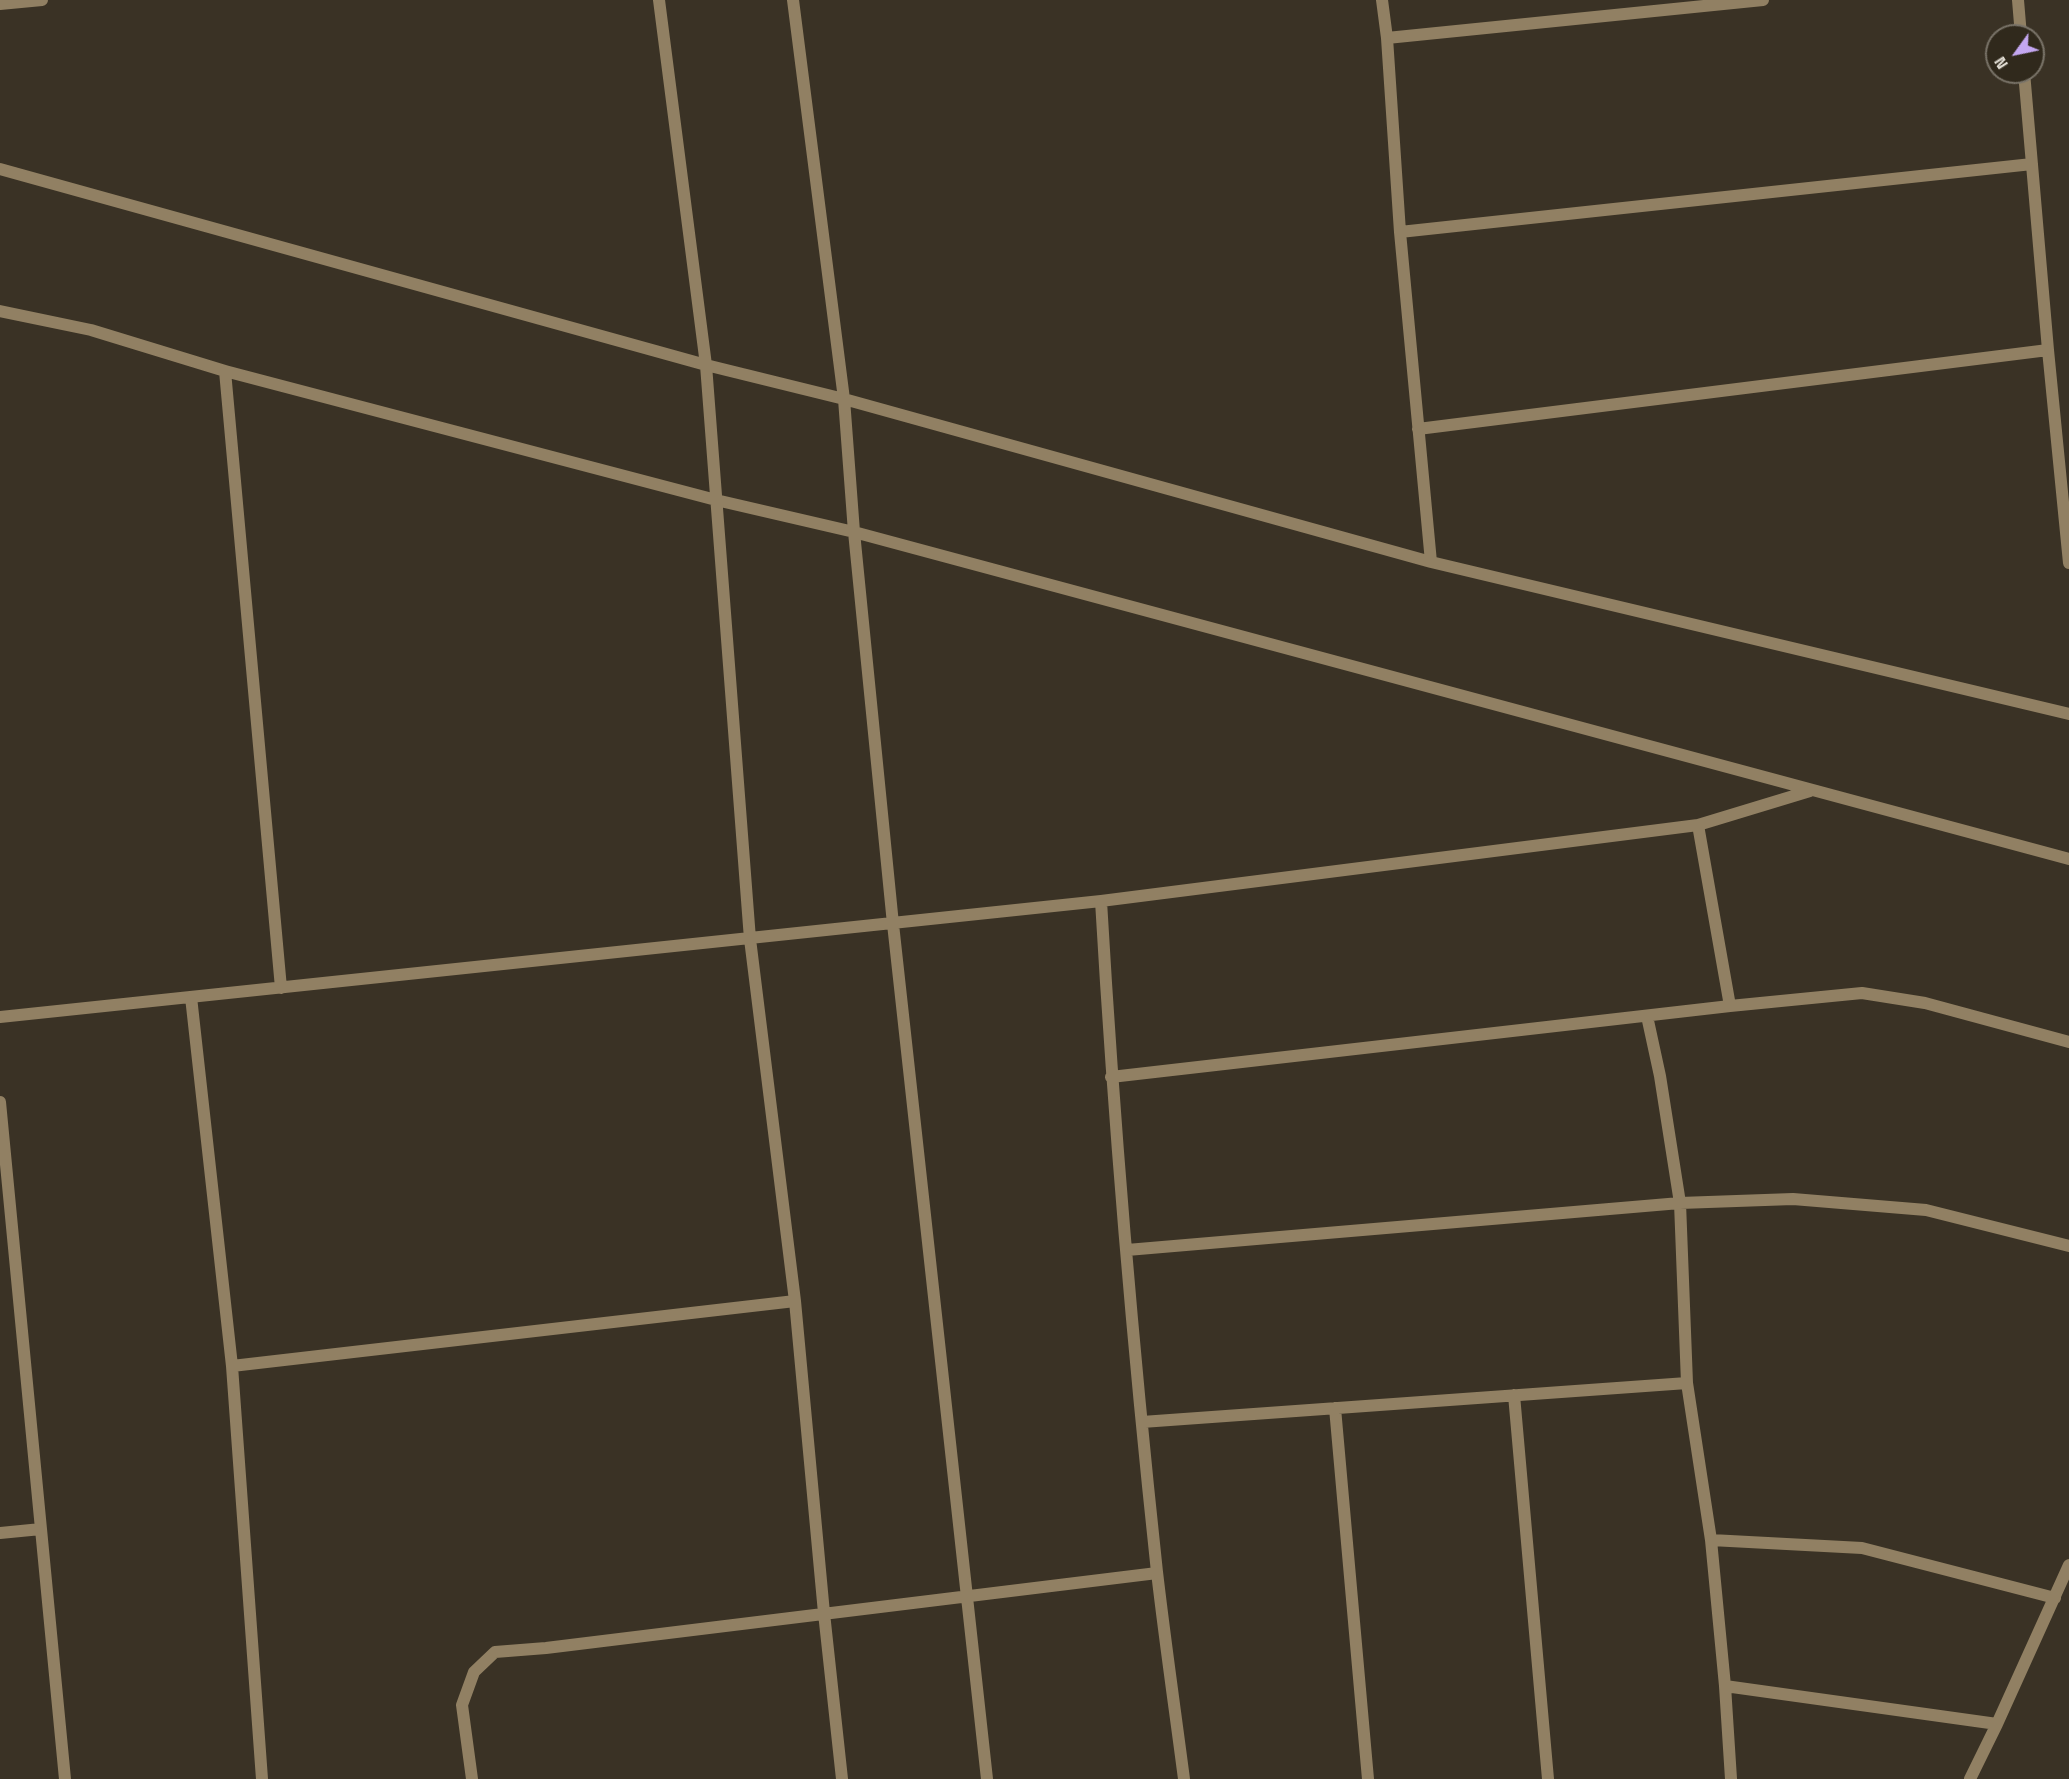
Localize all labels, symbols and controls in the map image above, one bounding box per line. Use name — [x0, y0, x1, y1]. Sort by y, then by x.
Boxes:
north arrow — [1985, 24, 2045, 84]
text: N — [1989, 53, 2013, 73]

